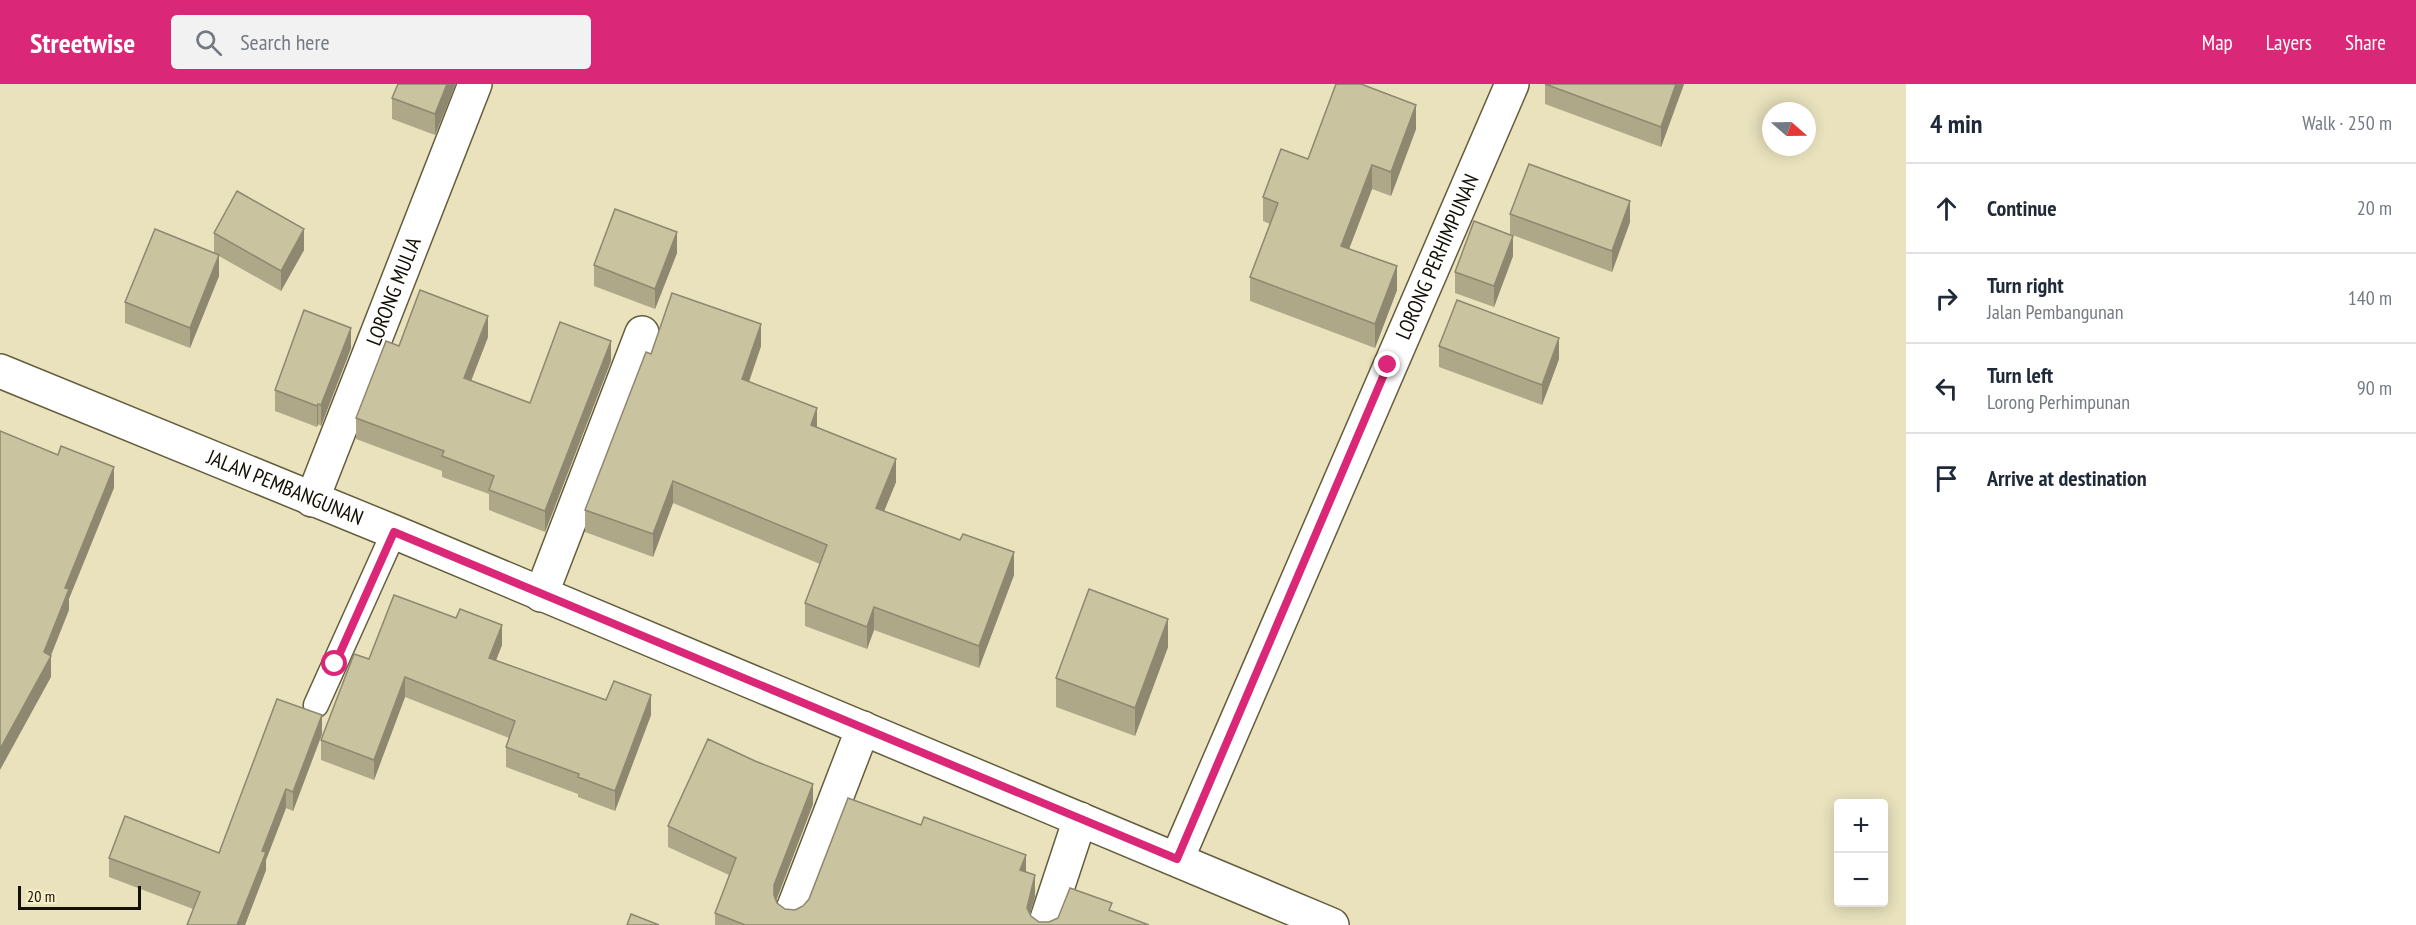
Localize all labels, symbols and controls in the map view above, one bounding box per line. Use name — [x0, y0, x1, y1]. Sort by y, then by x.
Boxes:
search box — [171, 15, 591, 69]
text: Streetwise — [30, 24, 135, 61]
icon: search — [192, 26, 225, 59]
text: Search here — [240, 28, 330, 56]
text: Map — [2202, 29, 2233, 56]
text: Layers — [2266, 29, 2312, 56]
text: Share — [2345, 29, 2386, 56]
north arrow — [1762, 102, 1816, 156]
text: 4 min — [1930, 107, 1983, 140]
text: Walk · 250 m — [2302, 110, 2392, 136]
street label: LORONG PERHIMPUNAN — [1389, 170, 1484, 343]
icon: ahead — [1930, 192, 1963, 225]
text: Continue — [1987, 194, 2057, 222]
text: 20 m — [2357, 195, 2392, 221]
street label: LORONG MULIA — [360, 233, 427, 349]
text: Turn right — [1987, 271, 2064, 299]
icon: right — [1930, 282, 1963, 315]
text: 140 m — [2348, 285, 2392, 311]
text: Jalan Pembangunan — [1987, 299, 2124, 325]
route end — [1374, 351, 1400, 377]
text: Turn left — [1987, 361, 2053, 389]
icon: left — [1930, 372, 1963, 405]
text: 90 m — [2357, 375, 2392, 401]
text: Lorong Perhimpunan — [1987, 389, 2130, 415]
street label: JALAN PEMBANGUNAN — [202, 443, 367, 531]
icon: arrive — [1930, 462, 1963, 495]
text: Arrive at destination — [1987, 464, 2147, 492]
route start — [321, 650, 347, 676]
map controls — [1834, 799, 1888, 907]
button: + — [1834, 799, 1888, 853]
button: − — [1834, 853, 1888, 907]
scale bar — [18, 883, 141, 910]
text: 20 m — [27, 886, 55, 906]

